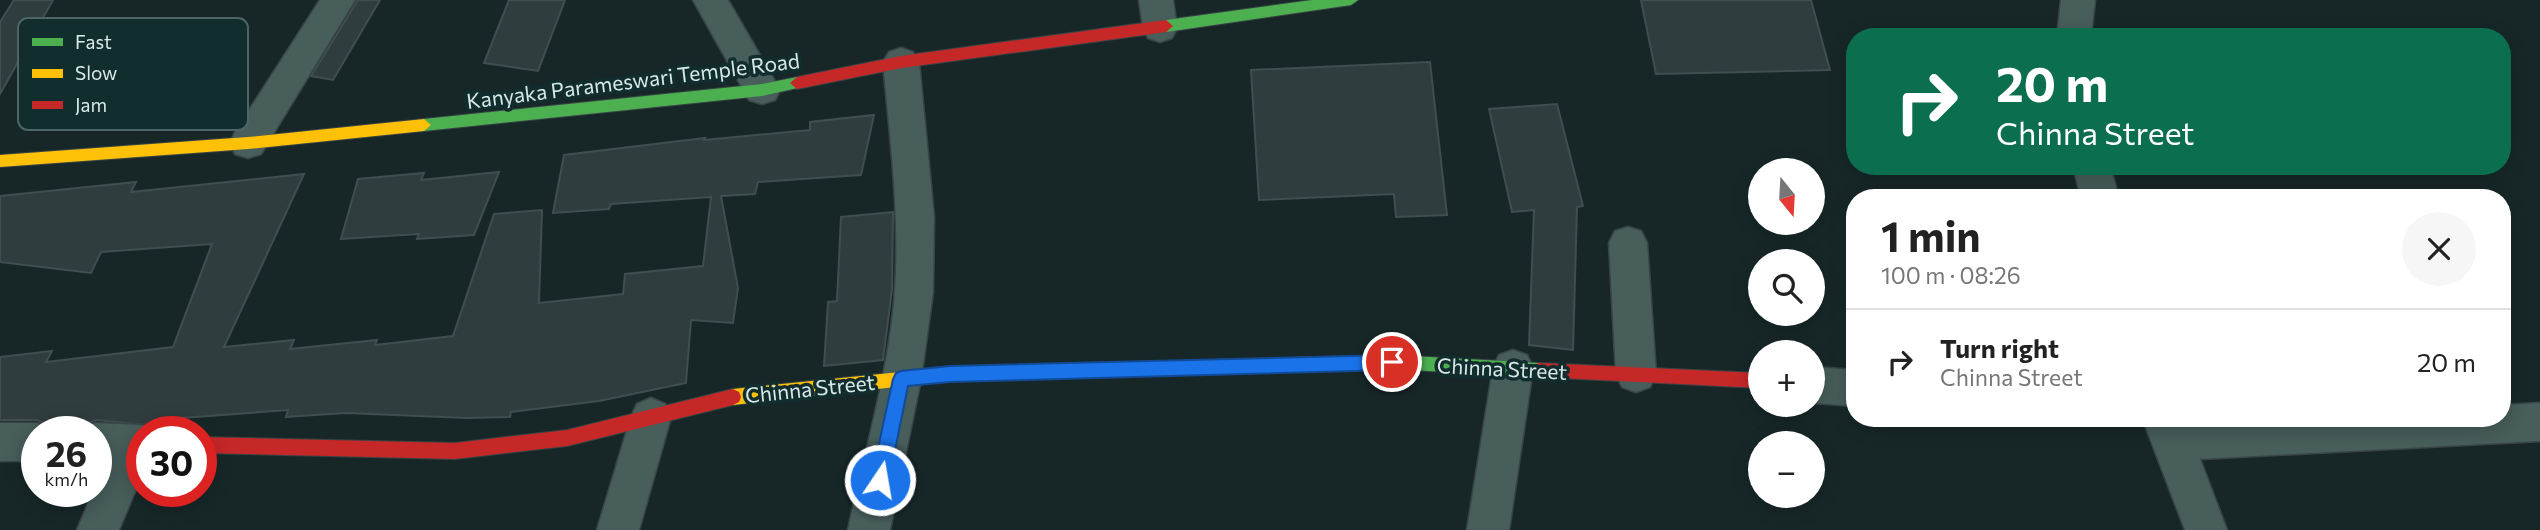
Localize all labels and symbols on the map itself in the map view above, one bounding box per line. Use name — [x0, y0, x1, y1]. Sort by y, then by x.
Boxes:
legend — [18, 18, 248, 130]
text: Fast — [75, 30, 112, 53]
street label: Kanyaka Parameswari Temple Road — [465, 47, 801, 113]
text: Slow — [75, 61, 117, 84]
text: Jam — [75, 93, 107, 116]
north arrow — [1748, 158, 1825, 234]
pin — [1362, 332, 1422, 392]
street label: Chinna Street — [1436, 352, 1568, 384]
street label: Chinna Street — [744, 369, 876, 407]
speed limit sign: 30 — [126, 416, 217, 507]
position arrow — [843, 443, 917, 517]

